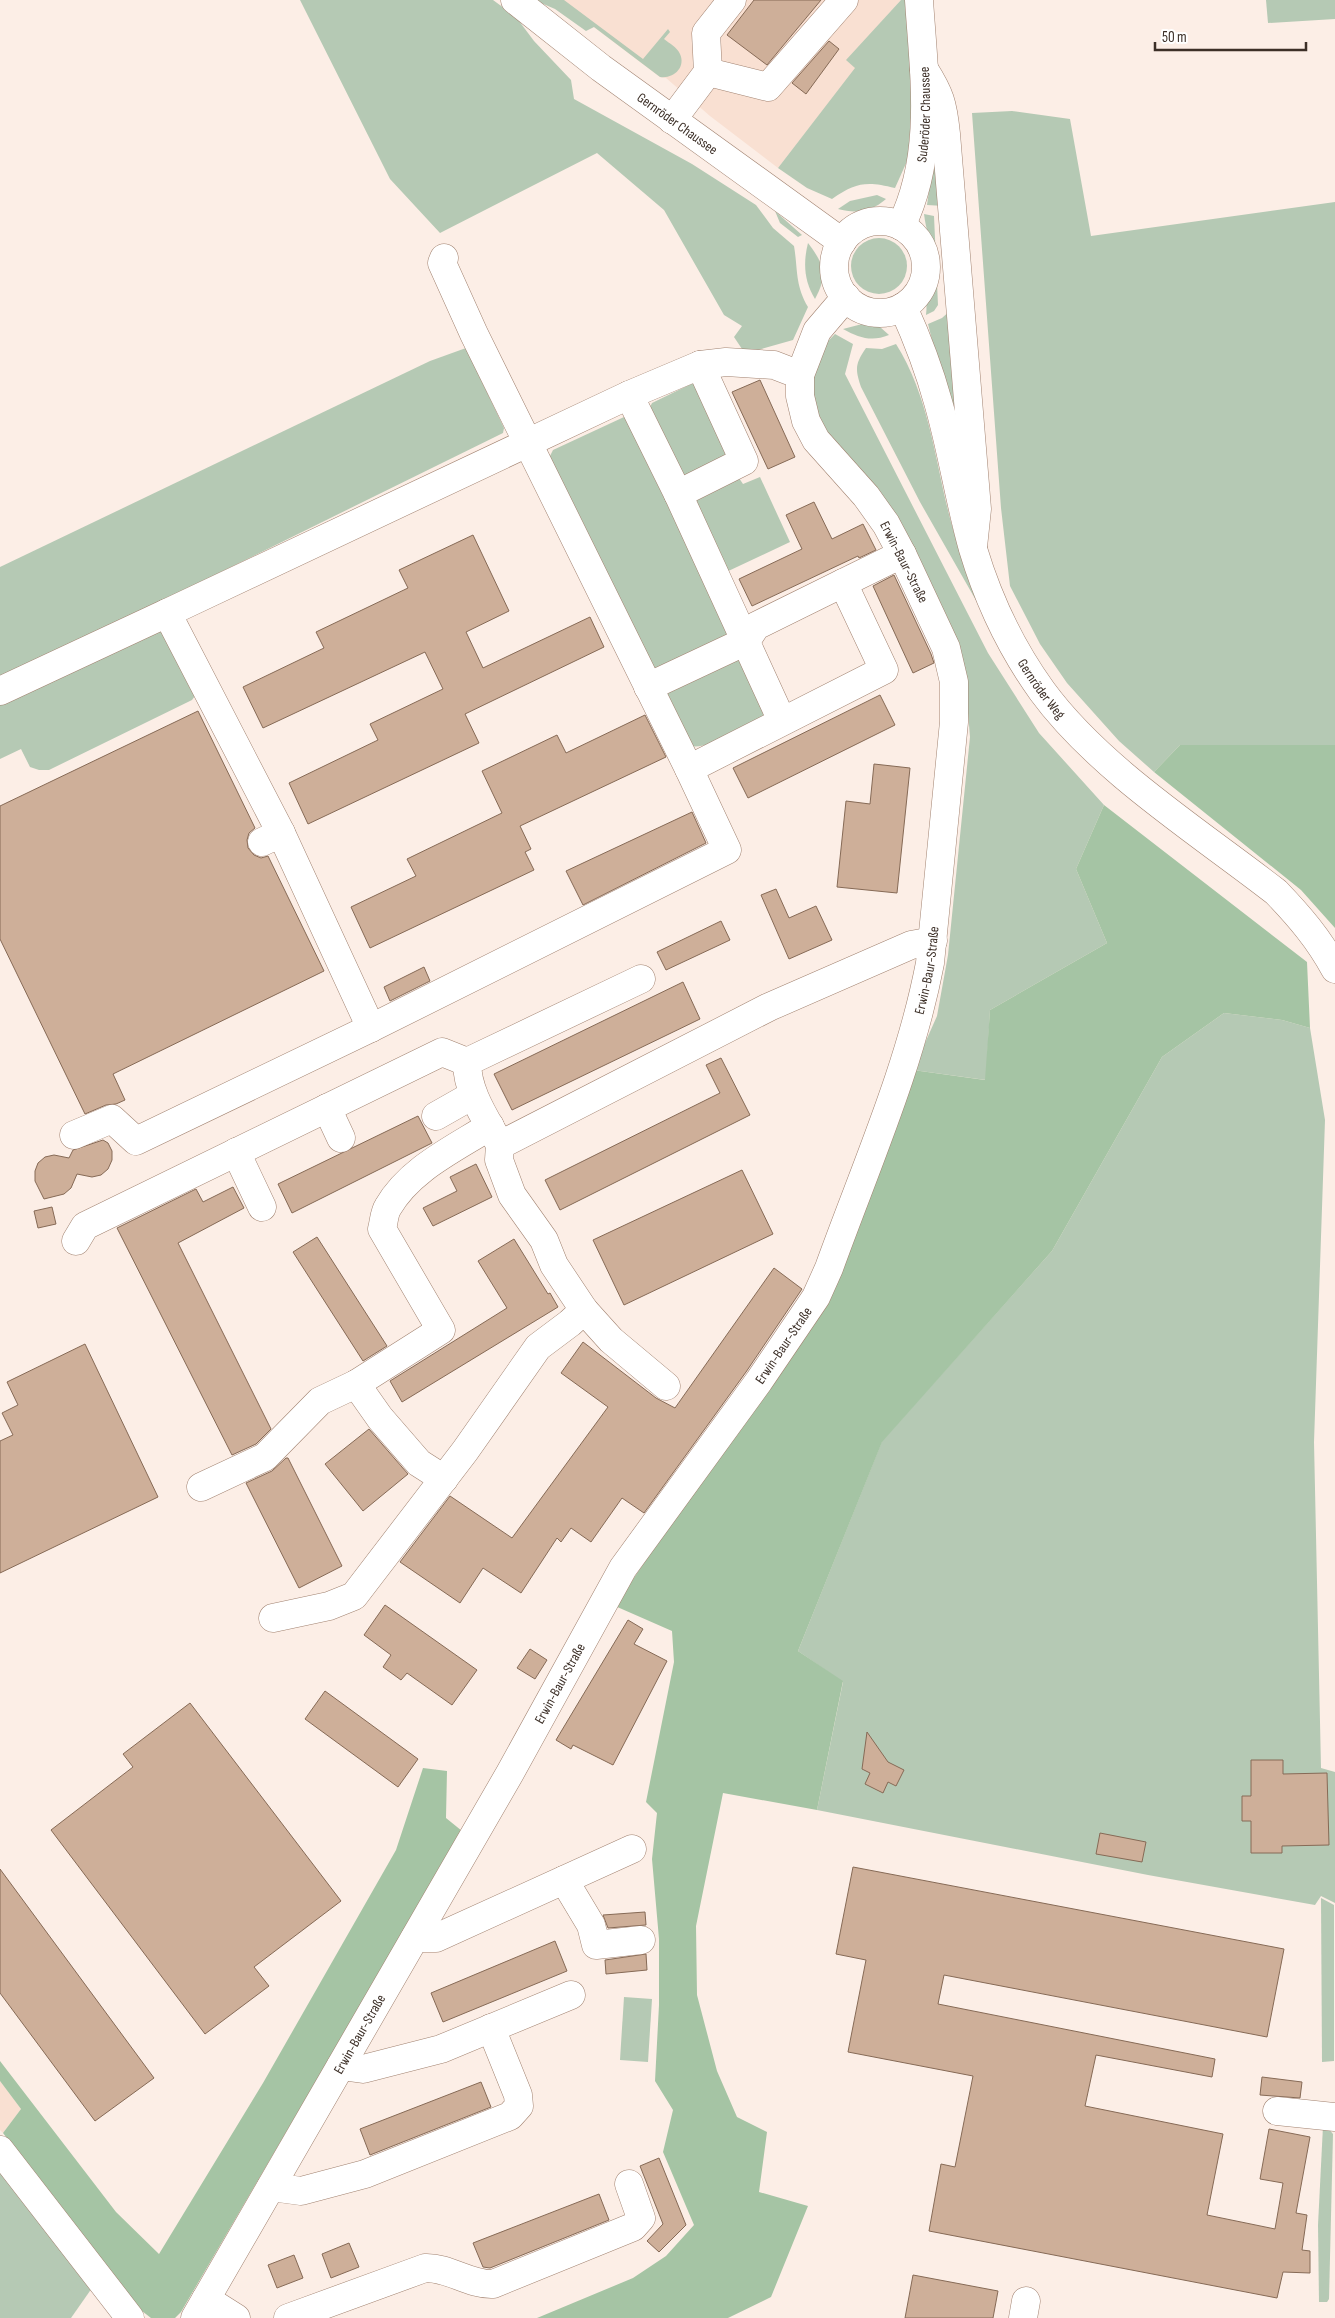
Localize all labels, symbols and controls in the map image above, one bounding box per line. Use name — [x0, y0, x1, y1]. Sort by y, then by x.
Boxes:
scale bar — [1155, 20, 1306, 52]
text: 50 m — [1162, 28, 1187, 47]
street label: Suderöder Chaussee — [913, 66, 934, 164]
street label: Gernröder Chaussee — [634, 88, 721, 158]
street label: Erwin-Baur-Straße — [876, 518, 932, 606]
street label: Gernröder Weg — [1014, 656, 1069, 723]
street label: Erwin-Baur-Straße — [910, 926, 942, 1016]
street label: Erwin-Baur-Straße — [751, 1304, 815, 1387]
street label: Erwin-Baur-Straße — [531, 1640, 588, 1726]
street label: Erwin-Baur-Straße — [329, 1991, 389, 2077]

